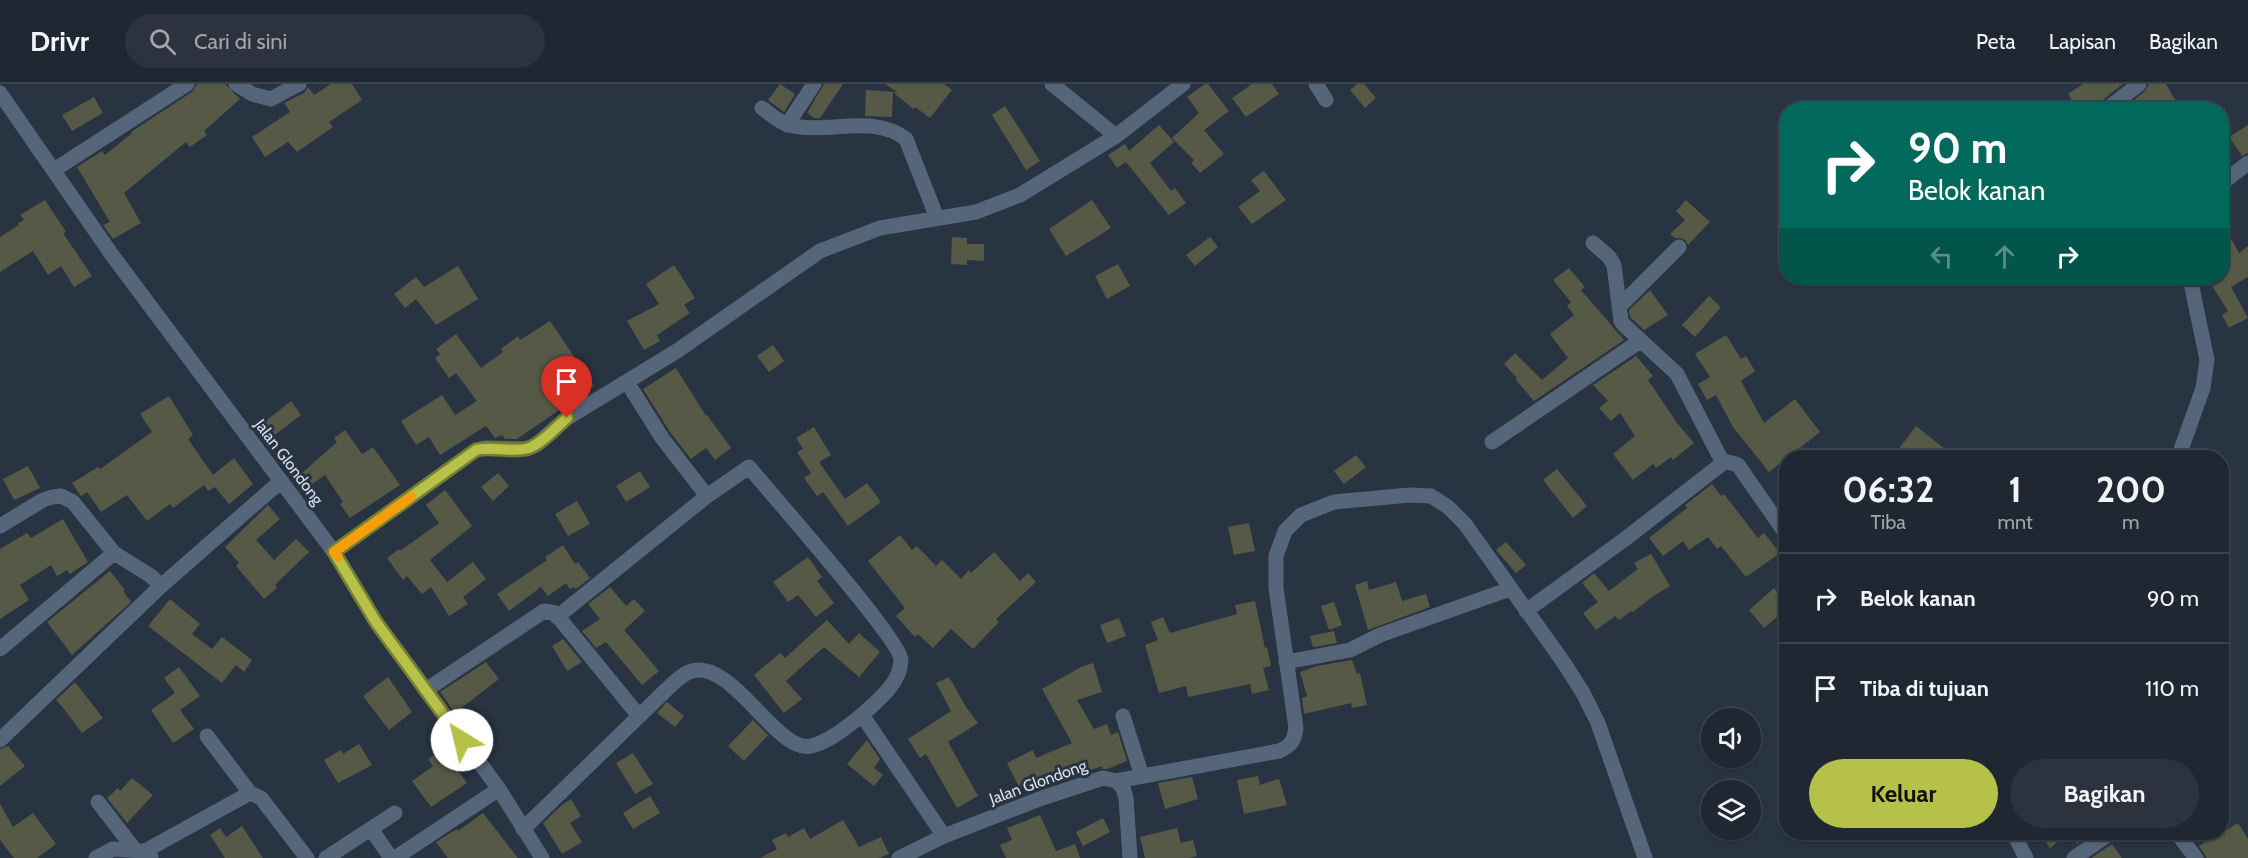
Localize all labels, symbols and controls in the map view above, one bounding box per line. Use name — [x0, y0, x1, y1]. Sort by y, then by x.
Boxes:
search box — [125, 14, 545, 68]
text: Drivr — [30, 24, 89, 58]
icon: search — [146, 25, 179, 58]
text: Cari di sini — [194, 28, 287, 55]
text: Peta — [1976, 29, 2016, 54]
text: Lapisan — [2049, 29, 2116, 54]
text: Bagikan — [2149, 29, 2218, 54]
text: 90 m — [1908, 122, 2007, 174]
icon: right — [1809, 126, 1887, 204]
text: Belok kanan — [1908, 174, 2045, 207]
icon: left — [1925, 240, 1958, 273]
icon: ahead — [1988, 240, 2021, 273]
icon: right — [2051, 240, 2084, 273]
pin — [541, 356, 592, 418]
icon: arrive — [550, 365, 583, 398]
street label: Jalan Glondong — [250, 415, 328, 509]
text: 06:32 — [1842, 467, 1934, 511]
text: 1 — [2008, 467, 2022, 511]
text: 200 — [2096, 467, 2166, 511]
text: Tiba — [1871, 510, 1906, 534]
text: mnt — [1997, 510, 2033, 534]
text: m — [2122, 510, 2140, 534]
icon: right — [1809, 582, 1842, 615]
text: Belok kanan — [1860, 585, 1976, 612]
text: 90 m — [2147, 585, 2199, 612]
icon: arrive — [1809, 672, 1842, 705]
text: Tiba di tujuan — [1860, 675, 1989, 702]
text: 110 m — [2145, 675, 2199, 702]
position arrow — [430, 708, 494, 772]
map controls — [1701, 708, 1761, 840]
button: sound — [1701, 708, 1761, 768]
street label: Jalan Glondong — [986, 755, 1090, 809]
button: Keluar — [1809, 759, 1998, 828]
button: Bagikan — [2010, 759, 2199, 828]
button: layers — [1701, 780, 1761, 840]

